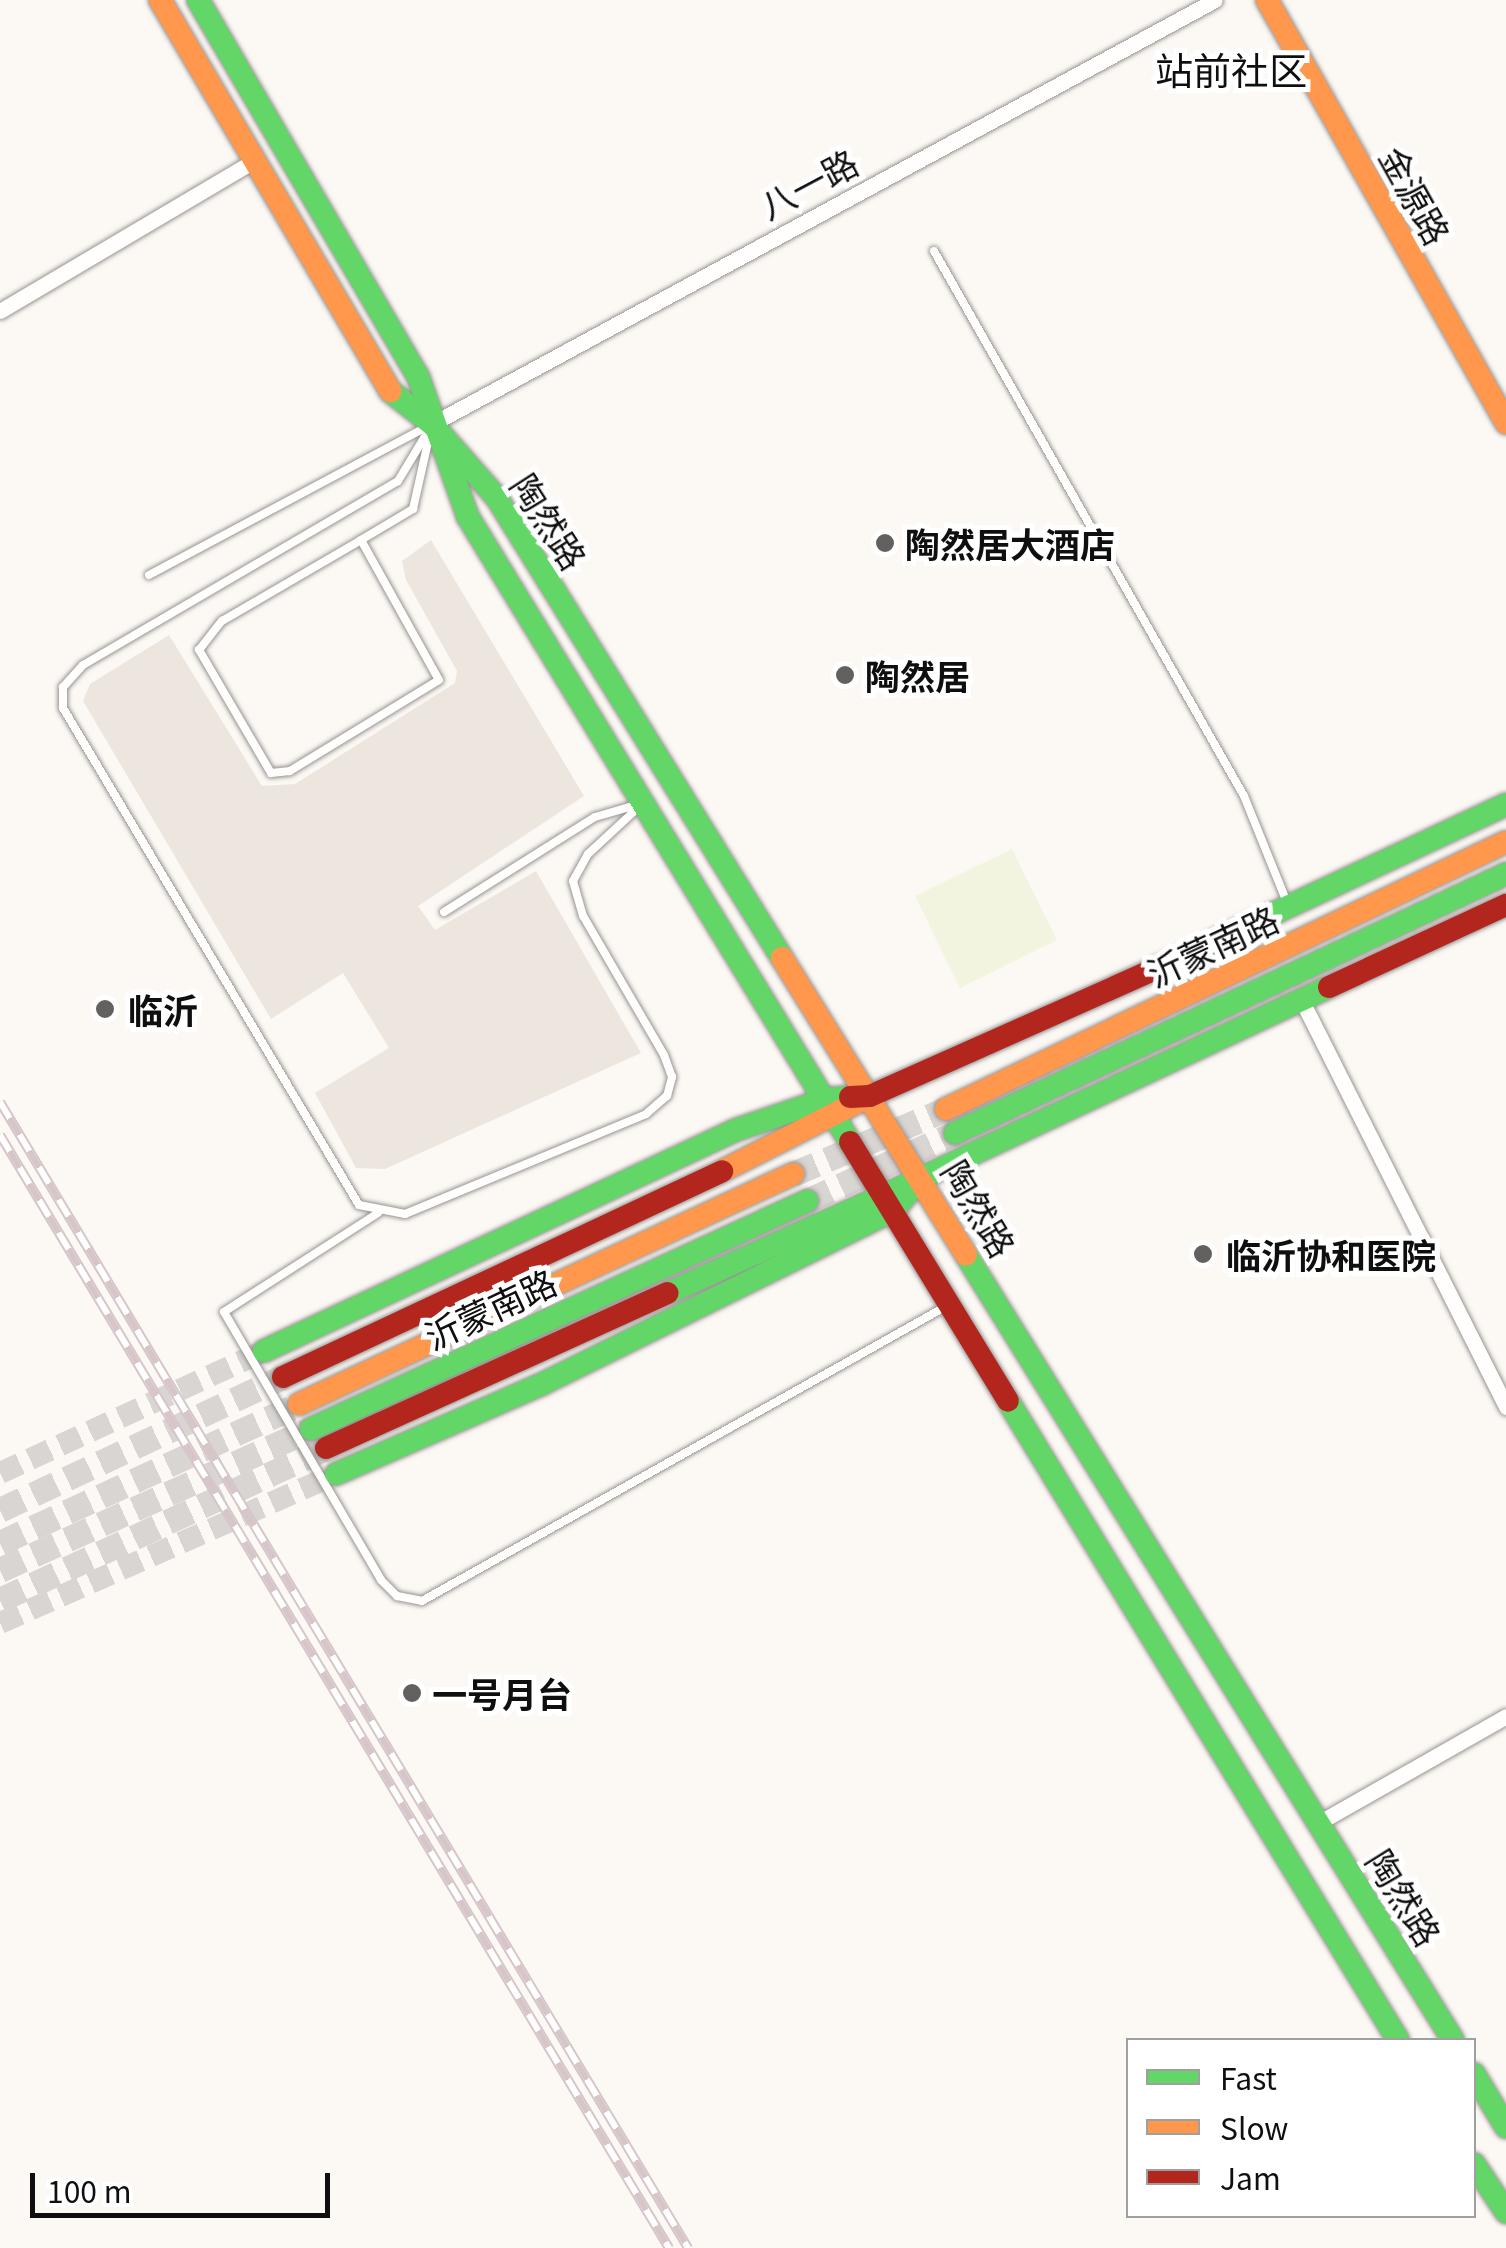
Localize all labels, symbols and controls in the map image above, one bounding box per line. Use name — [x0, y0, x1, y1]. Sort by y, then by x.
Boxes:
district label: 站前社区 — [1155, 46, 1307, 92]
street label: 金源路 — [1372, 139, 1460, 251]
street label: 八一路 — [752, 140, 864, 226]
street label: 陶然路 — [504, 466, 596, 576]
place label: 陶然居大酒店 — [905, 522, 1115, 564]
marker: 陶然居大酒店 — [874, 532, 896, 554]
place label: 陶然居 — [865, 654, 970, 696]
marker: 陶然居 — [834, 664, 856, 686]
street label: 沂蒙南路 — [1140, 896, 1284, 994]
place label: 临沂 — [128, 988, 198, 1030]
marker: 临沂 — [92, 996, 118, 1022]
street label: 陶然路 — [935, 1152, 1025, 1264]
place label: 临沂协和医院 — [1226, 1233, 1436, 1275]
marker: 临沂协和医院 — [1190, 1241, 1216, 1267]
street label: 沂蒙南路 — [418, 1259, 562, 1357]
place label: 一号月台 — [432, 1672, 572, 1714]
marker: 一号月台 — [401, 1682, 423, 1704]
street label: 陶然路 — [1359, 1841, 1451, 1953]
legend — [1126, 2038, 1476, 2218]
text: Fast — [1220, 2055, 1277, 2099]
text: Slow — [1220, 2105, 1288, 2149]
scale bar — [35, 2153, 335, 2215]
text: Jam — [1220, 2155, 1281, 2199]
text: 100 m — [47, 2168, 131, 2212]

